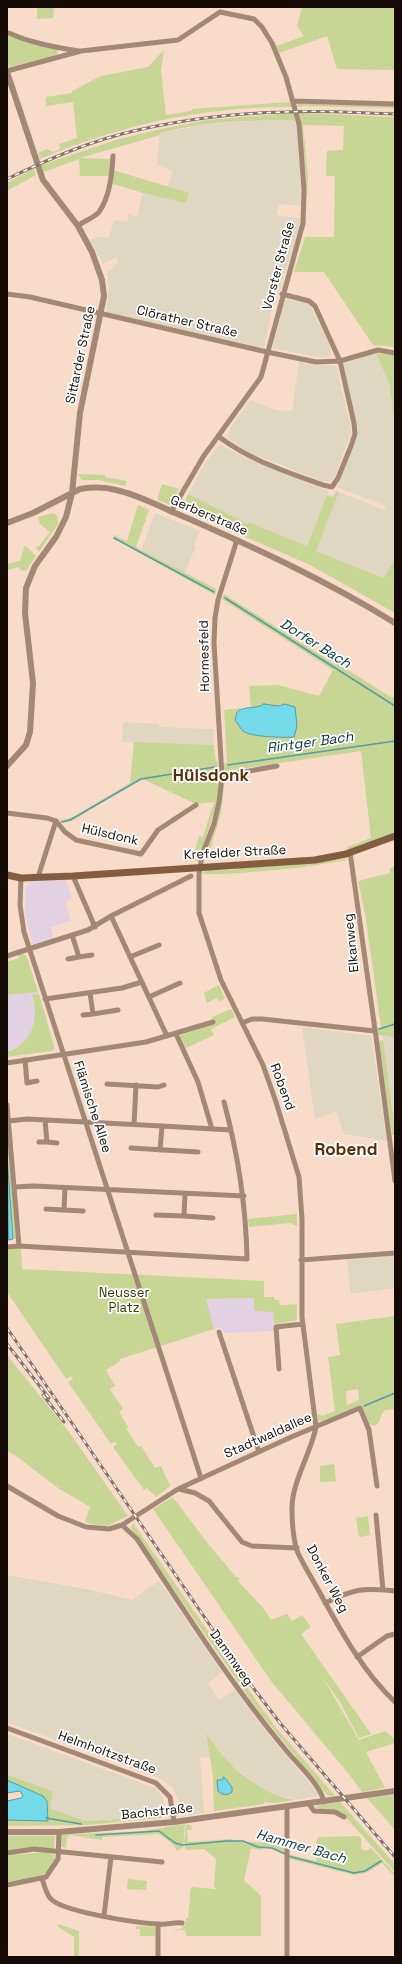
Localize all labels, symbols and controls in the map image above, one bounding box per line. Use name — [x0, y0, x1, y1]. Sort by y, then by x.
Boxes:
street label: Vorster Straße — [260, 220, 298, 312]
street label: Clörather Straße — [135, 303, 239, 341]
street label: Sittarder Straße — [63, 305, 99, 405]
street label: Gerberstraße — [168, 493, 250, 539]
water label: Dorfer Bach — [277, 616, 353, 672]
street label: Hormesfeld — [197, 620, 213, 692]
water label: Rintger Bach — [266, 729, 354, 757]
district label: Hülsdonk — [173, 766, 249, 786]
street label: Hülsdonk — [80, 821, 140, 849]
street label: Krefelder Straße — [183, 843, 287, 863]
street label: Elkanweg — [341, 913, 363, 973]
street label: Flämische Allee — [70, 1059, 114, 1155]
street label: Robend — [266, 1061, 298, 1113]
district label: Robend — [314, 1140, 378, 1160]
park label: Neusser Platz — [99, 1285, 149, 1316]
street label: Stadtwaldallee — [222, 1410, 314, 1462]
street label: Donker Weg — [303, 1542, 351, 1616]
street label: Dammweg — [206, 1627, 256, 1689]
street label: Helmholtzstraße — [56, 1728, 158, 1778]
street label: Bachstraße — [120, 1800, 194, 1824]
water label: Hammer Bach — [254, 1826, 348, 1868]

